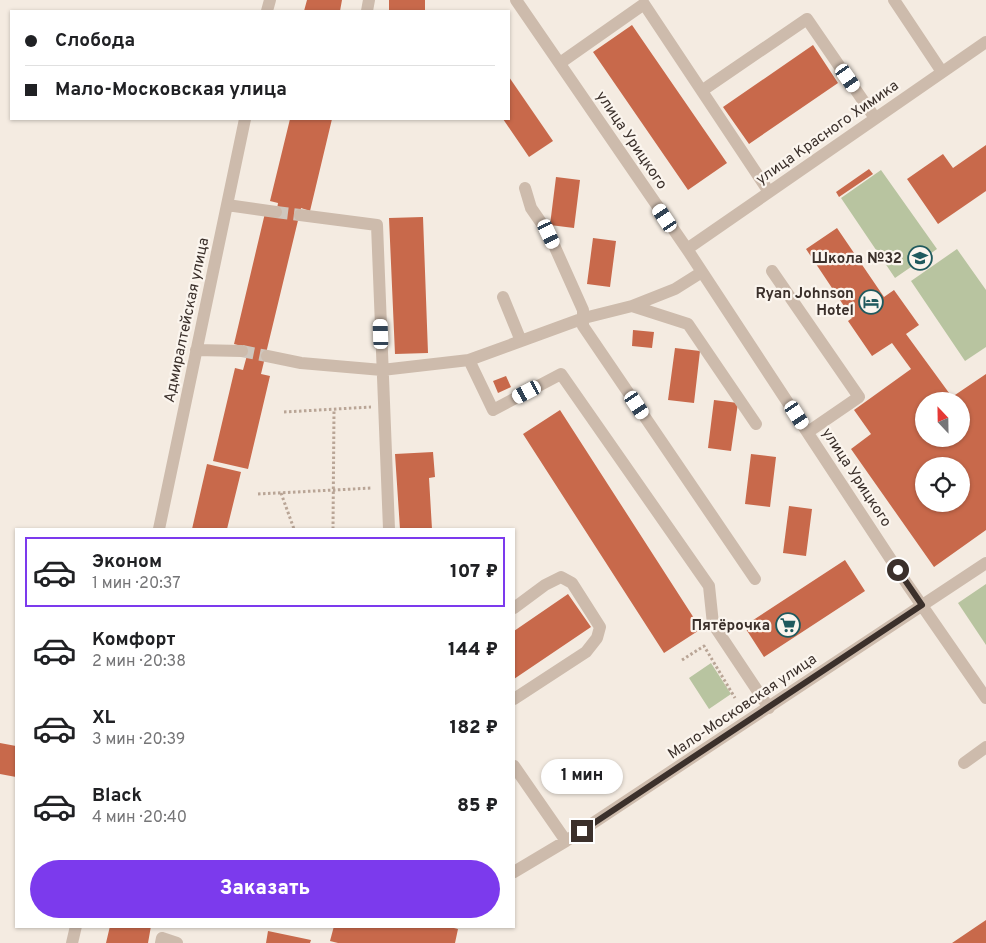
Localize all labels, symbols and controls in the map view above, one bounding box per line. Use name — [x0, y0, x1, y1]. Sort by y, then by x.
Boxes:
text: Слобода — [55, 29, 135, 53]
car — [833, 61, 862, 95]
street label: улица Красного Химика — [753, 77, 903, 190]
text: Мало-Московская улица — [55, 78, 287, 102]
street label: улица Урицкого — [591, 88, 671, 194]
car — [650, 201, 679, 235]
car — [535, 217, 562, 251]
street label: Адмиралтейская улица — [161, 236, 214, 405]
school or university icon: Школа №32 — [907, 245, 933, 271]
place label: Школа №32 — [811, 250, 902, 269]
place label: Ryan Johnson Hotel — [756, 285, 854, 321]
hotel icon: Ryan Johnson Hotel — [858, 289, 884, 315]
car — [372, 319, 389, 349]
car — [510, 378, 543, 406]
car — [622, 388, 651, 422]
north arrow — [915, 392, 970, 448]
map controls — [915, 392, 970, 512]
car — [782, 398, 811, 432]
street label: улица Урицкого — [817, 425, 895, 531]
button: locate — [915, 457, 970, 512]
icon: car — [32, 550, 77, 595]
text: Эконом — [92, 550, 162, 574]
route start — [887, 559, 909, 581]
text: 107 ₽ — [450, 560, 498, 584]
text: 1 мин · 20:37 — [92, 574, 181, 594]
supermarket icon: Пятёрочка — [775, 612, 801, 638]
place label: Пятёрочка — [692, 617, 770, 636]
icon: car — [32, 628, 77, 673]
text: Комфорт — [92, 628, 175, 652]
text: 144 ₽ — [448, 638, 498, 662]
street label: Мало-Московская улица — [665, 650, 821, 764]
text: 2 мин · 20:38 — [92, 652, 186, 672]
icon: car — [32, 706, 77, 751]
text: XL — [92, 706, 115, 730]
text: 182 ₽ — [449, 716, 498, 740]
text: 3 мин · 20:39 — [92, 730, 185, 750]
callout: 1 мин — [541, 758, 623, 794]
text: 1 мин — [561, 766, 603, 786]
icon: car — [32, 784, 77, 829]
text: Black — [92, 784, 142, 808]
text: 85 ₽ — [457, 794, 498, 818]
text: 4 мин · 20:40 — [92, 808, 187, 828]
route end — [571, 820, 593, 842]
button: Заказать — [30, 860, 500, 918]

